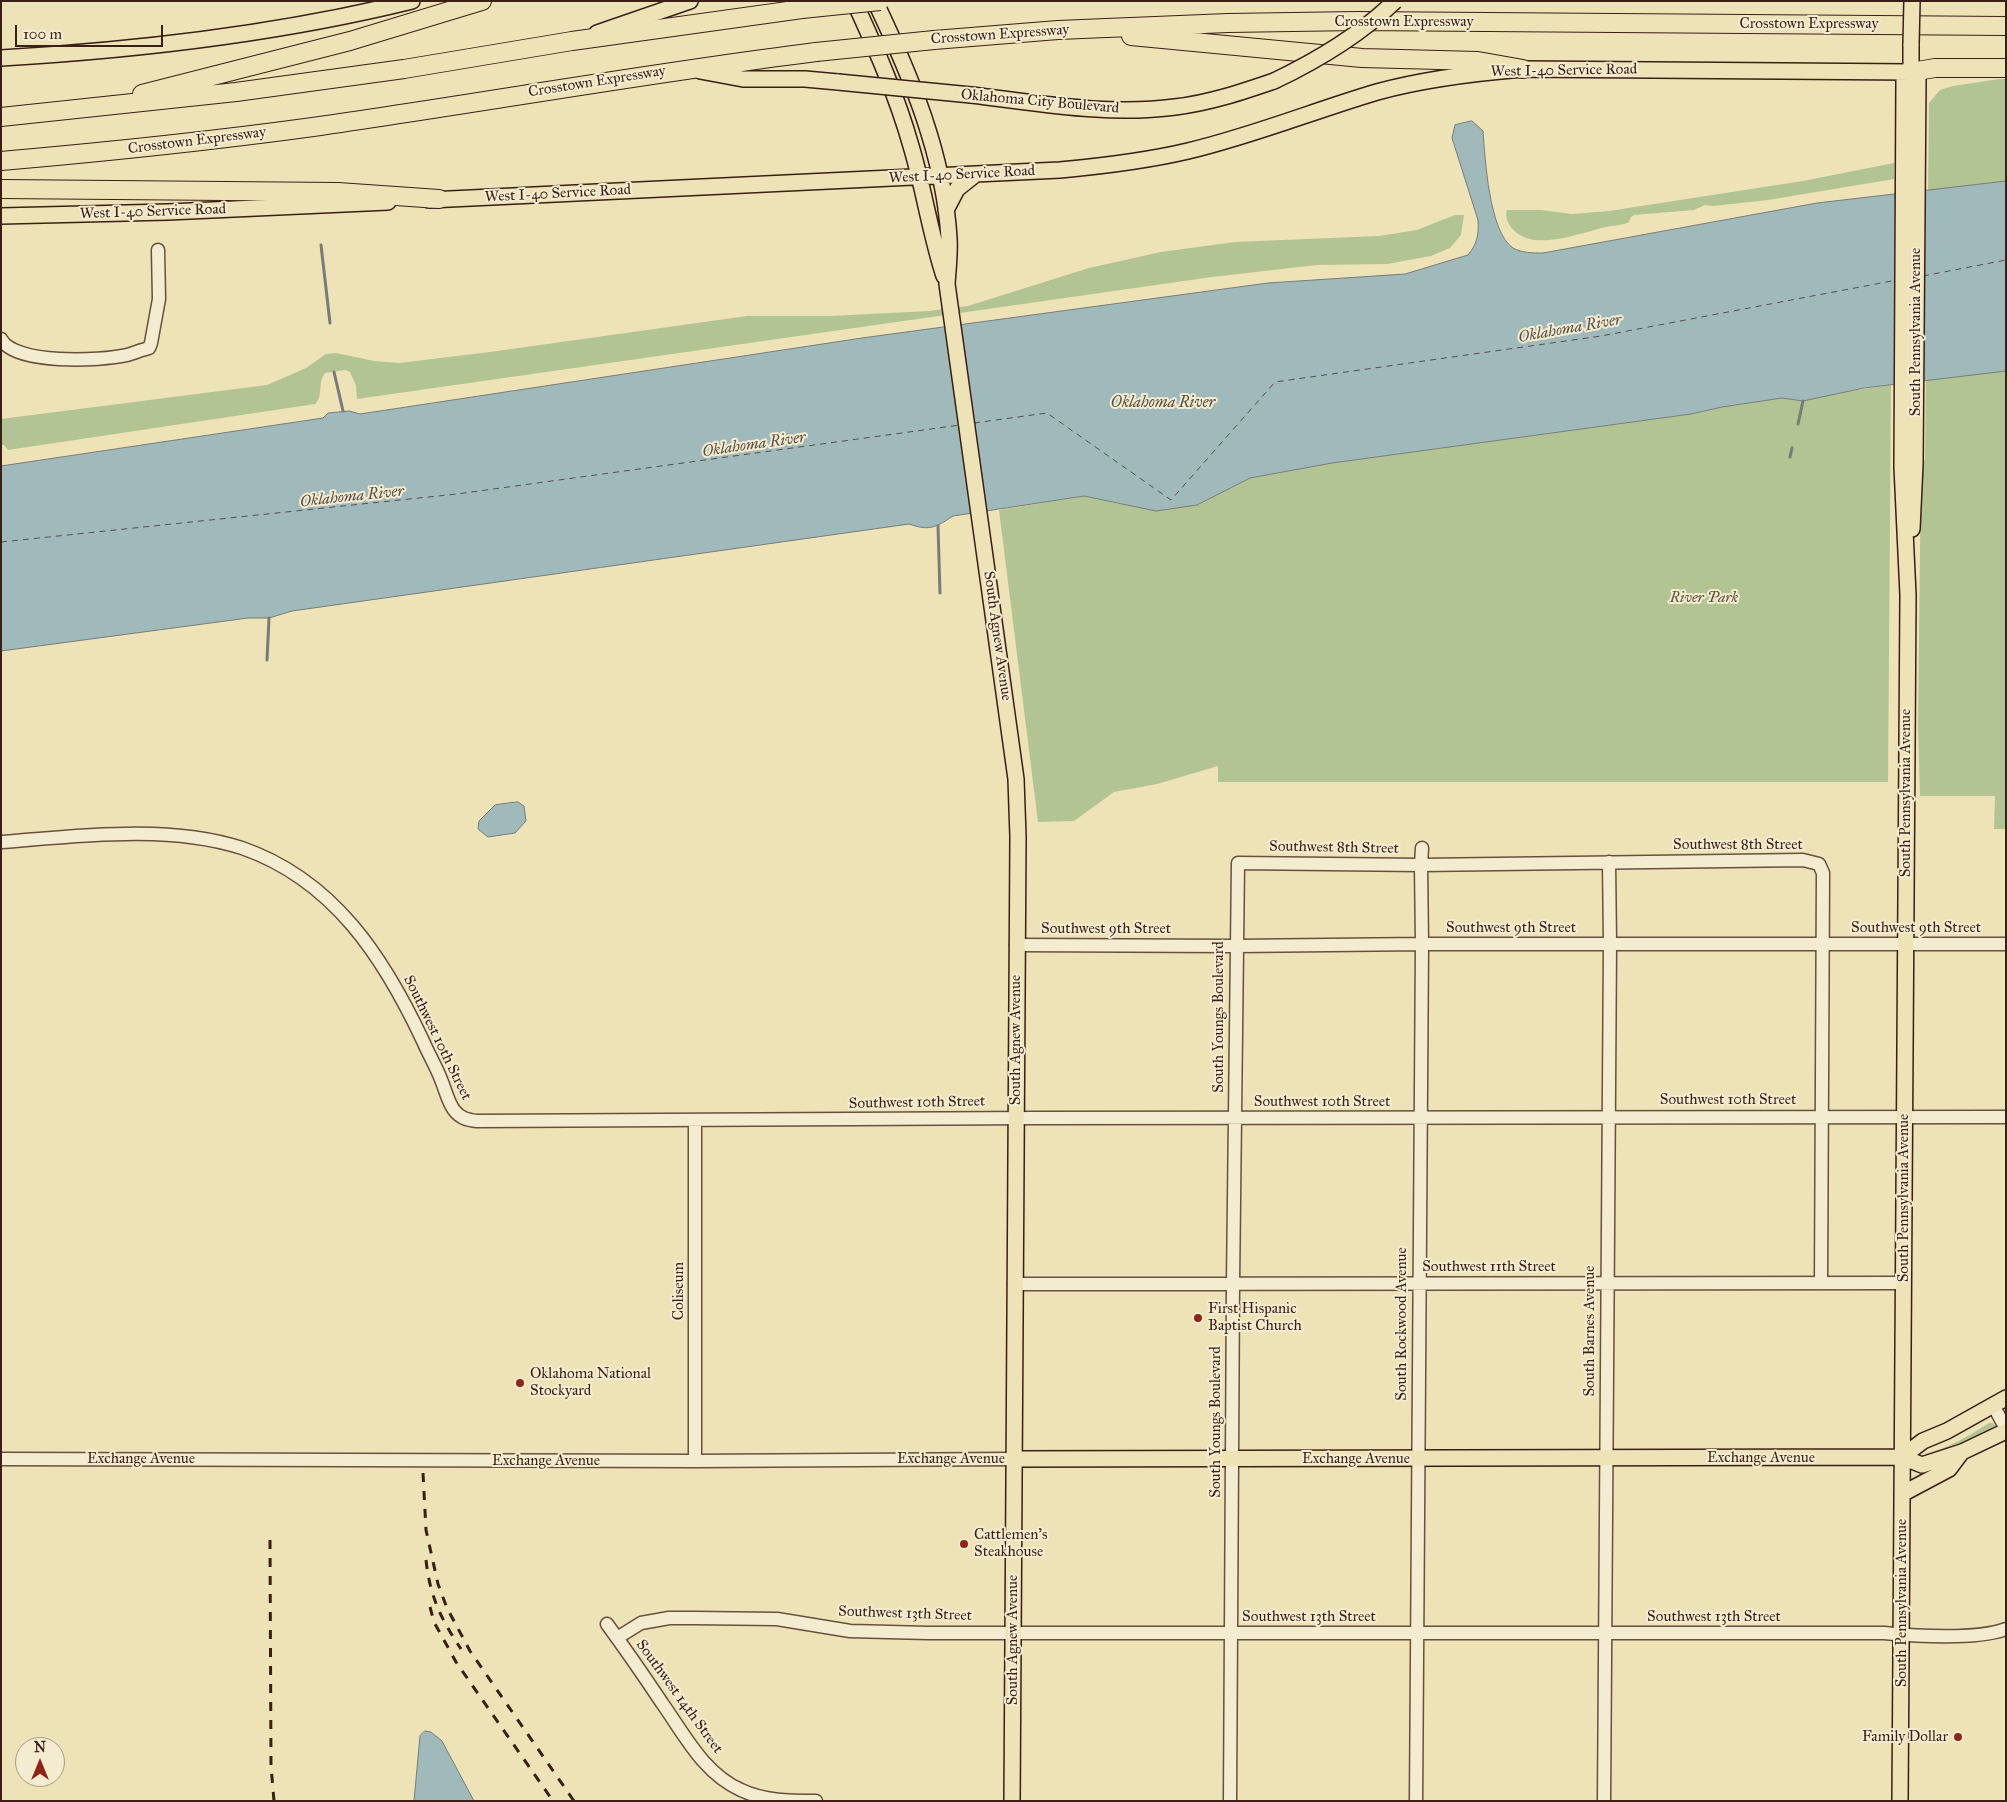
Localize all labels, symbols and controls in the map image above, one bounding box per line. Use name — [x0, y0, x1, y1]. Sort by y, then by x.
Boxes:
street label: Crosstown Expressway — [1334, 13, 1474, 31]
scale bar — [18, 15, 165, 47]
street label: Crosstown Expressway — [1739, 15, 1879, 33]
street label: Crosstown Expressway — [930, 21, 1070, 49]
text: 100 m — [23, 25, 62, 43]
street label: West I-40 Service Road — [1491, 61, 1637, 81]
street label: Crosstown Expressway — [527, 62, 667, 102]
street label: Oklahoma City Boulevard — [960, 86, 1120, 118]
street label: Crosstown Expressway — [127, 124, 267, 158]
street label: West I-40 Service Road — [888, 162, 1036, 188]
street label: West I-40 Service Road — [484, 181, 632, 207]
street label: West I-40 Service Road — [79, 200, 227, 224]
street label: South Pennsylvania Avenue — [1907, 248, 1925, 416]
water label: Oklahoma River — [1517, 310, 1623, 348]
water label: Oklahoma River — [1111, 393, 1215, 413]
water label: Oklahoma River — [701, 428, 807, 462]
water label: Oklahoma River — [299, 482, 405, 512]
street label: South Agnew Avenue — [979, 570, 1015, 702]
park label: River Park — [1670, 589, 1738, 607]
street label: South Pennsylvania Avenue — [1897, 709, 1915, 877]
street label: Southwest 8th Street — [1673, 836, 1803, 854]
street label: Southwest 8th Street — [1269, 838, 1399, 858]
street label: Southwest 9th Street — [1446, 919, 1576, 937]
street label: Southwest 9th Street — [1851, 919, 1981, 937]
street label: Southwest 9th Street — [1041, 920, 1171, 938]
street label: South Youngs Boulevard — [1210, 941, 1228, 1093]
street label: Southwest 10th Street — [399, 973, 475, 1103]
street label: South Agnew Avenue — [1007, 975, 1025, 1105]
street label: Southwest 10th Street — [1660, 1091, 1796, 1109]
street label: Southwest 10th Street — [849, 1093, 985, 1113]
street label: Southwest 10th Street — [1254, 1093, 1390, 1111]
street label: South Pennsylvania Avenue — [1895, 1114, 1913, 1282]
street label: South Rockwood Avenue — [1393, 1247, 1411, 1401]
street label: Southwest 11th Street — [1422, 1258, 1556, 1276]
street label: Coliseum — [670, 1262, 688, 1320]
street label: South Barnes Avenue — [1581, 1265, 1599, 1397]
place label: First Hispanic Baptist Church — [1208, 1300, 1302, 1335]
marker: First Hispanic Baptist Church — [1192, 1312, 1204, 1324]
street label: South Youngs Boulevard — [1207, 1346, 1225, 1498]
place label: Oklahoma National Stockyard — [530, 1365, 651, 1400]
marker: Oklahoma National Stockyard — [514, 1377, 526, 1389]
street label: Exchange Avenue — [1707, 1449, 1815, 1467]
street label: Exchange Avenue — [87, 1450, 195, 1468]
street label: Exchange Avenue — [897, 1450, 1005, 1468]
street label: Exchange Avenue — [1302, 1450, 1410, 1468]
street label: Exchange Avenue — [492, 1452, 600, 1470]
street label: South Pennsylvania Avenue — [1893, 1519, 1911, 1687]
place label: Cattlemen's Steakhouse — [974, 1526, 1047, 1561]
marker: Cattlemen's Steakhouse — [958, 1538, 970, 1550]
street label: South Agnew Avenue — [1004, 1575, 1022, 1705]
street label: Southwest 13th Street — [838, 1603, 972, 1625]
street label: Southwest 13th Street — [1242, 1608, 1376, 1626]
street label: Southwest 13th Street — [1647, 1608, 1781, 1626]
street label: Southwest 14th Street — [632, 1637, 726, 1757]
place label: Family Dollar — [1862, 1728, 1948, 1746]
marker: Family Dollar — [1952, 1731, 1964, 1743]
north arrow — [15, 1737, 65, 1787]
text: N — [34, 1739, 46, 1756]

